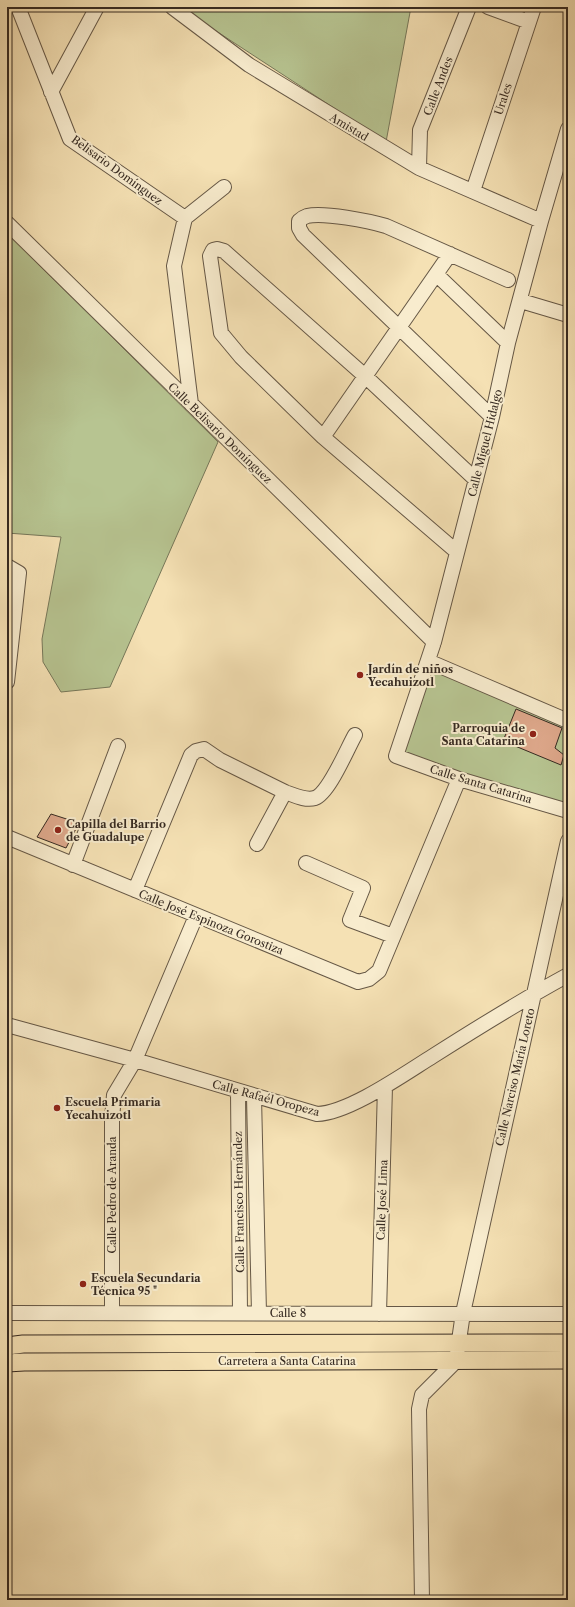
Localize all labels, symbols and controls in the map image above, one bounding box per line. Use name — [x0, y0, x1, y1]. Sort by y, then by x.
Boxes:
street label: Calle Andes — [420, 54, 456, 118]
street label: Urales — [491, 81, 515, 117]
street label: Amistad — [326, 109, 371, 144]
street label: Belisario Domínguez — [69, 132, 166, 208]
street label: Calle Belisario Domínguez — [165, 380, 275, 487]
street label: Calle Miguel Hidalgo — [465, 388, 505, 498]
place label: Jardín de niños Yecahuizotl — [366, 662, 453, 689]
marker: Jardín de niños Yecahuizotl — [355, 670, 365, 680]
place label: Parroquia de Santa Catarina — [442, 721, 526, 748]
marker: Parroquia de Santa Catarina — [528, 729, 538, 739]
street label: Calle Santa Catarina — [428, 762, 534, 806]
place label: Capilla del Barrio de Guadalupe — [66, 817, 166, 844]
marker: Capilla del Barrio de Guadalupe — [53, 825, 63, 835]
street label: Calle José Espinoza Gorostiza — [137, 886, 286, 958]
street label: Calle Narciso María Loreto — [492, 1006, 538, 1147]
street label: Calle Rafaél Oropeza — [211, 1077, 321, 1119]
place label: Escuela Primaria Yecahuizotl — [64, 1095, 161, 1122]
marker: Escuela Primaria Yecahuizotl — [52, 1103, 62, 1113]
street label: Calle Francisco Hernández — [231, 1131, 247, 1273]
street label: Calle Pedro de Aranda — [105, 1136, 119, 1254]
street label: Calle José Lima — [374, 1159, 390, 1241]
place label: Escuela Secundaria Técnica 95 " — [91, 1271, 201, 1298]
marker: Escuela Secundaria Técnica 95 " — [78, 1279, 88, 1289]
street label: Calle 8 — [270, 1306, 306, 1320]
street label: Carretera a Santa Catarina — [218, 1354, 356, 1368]

